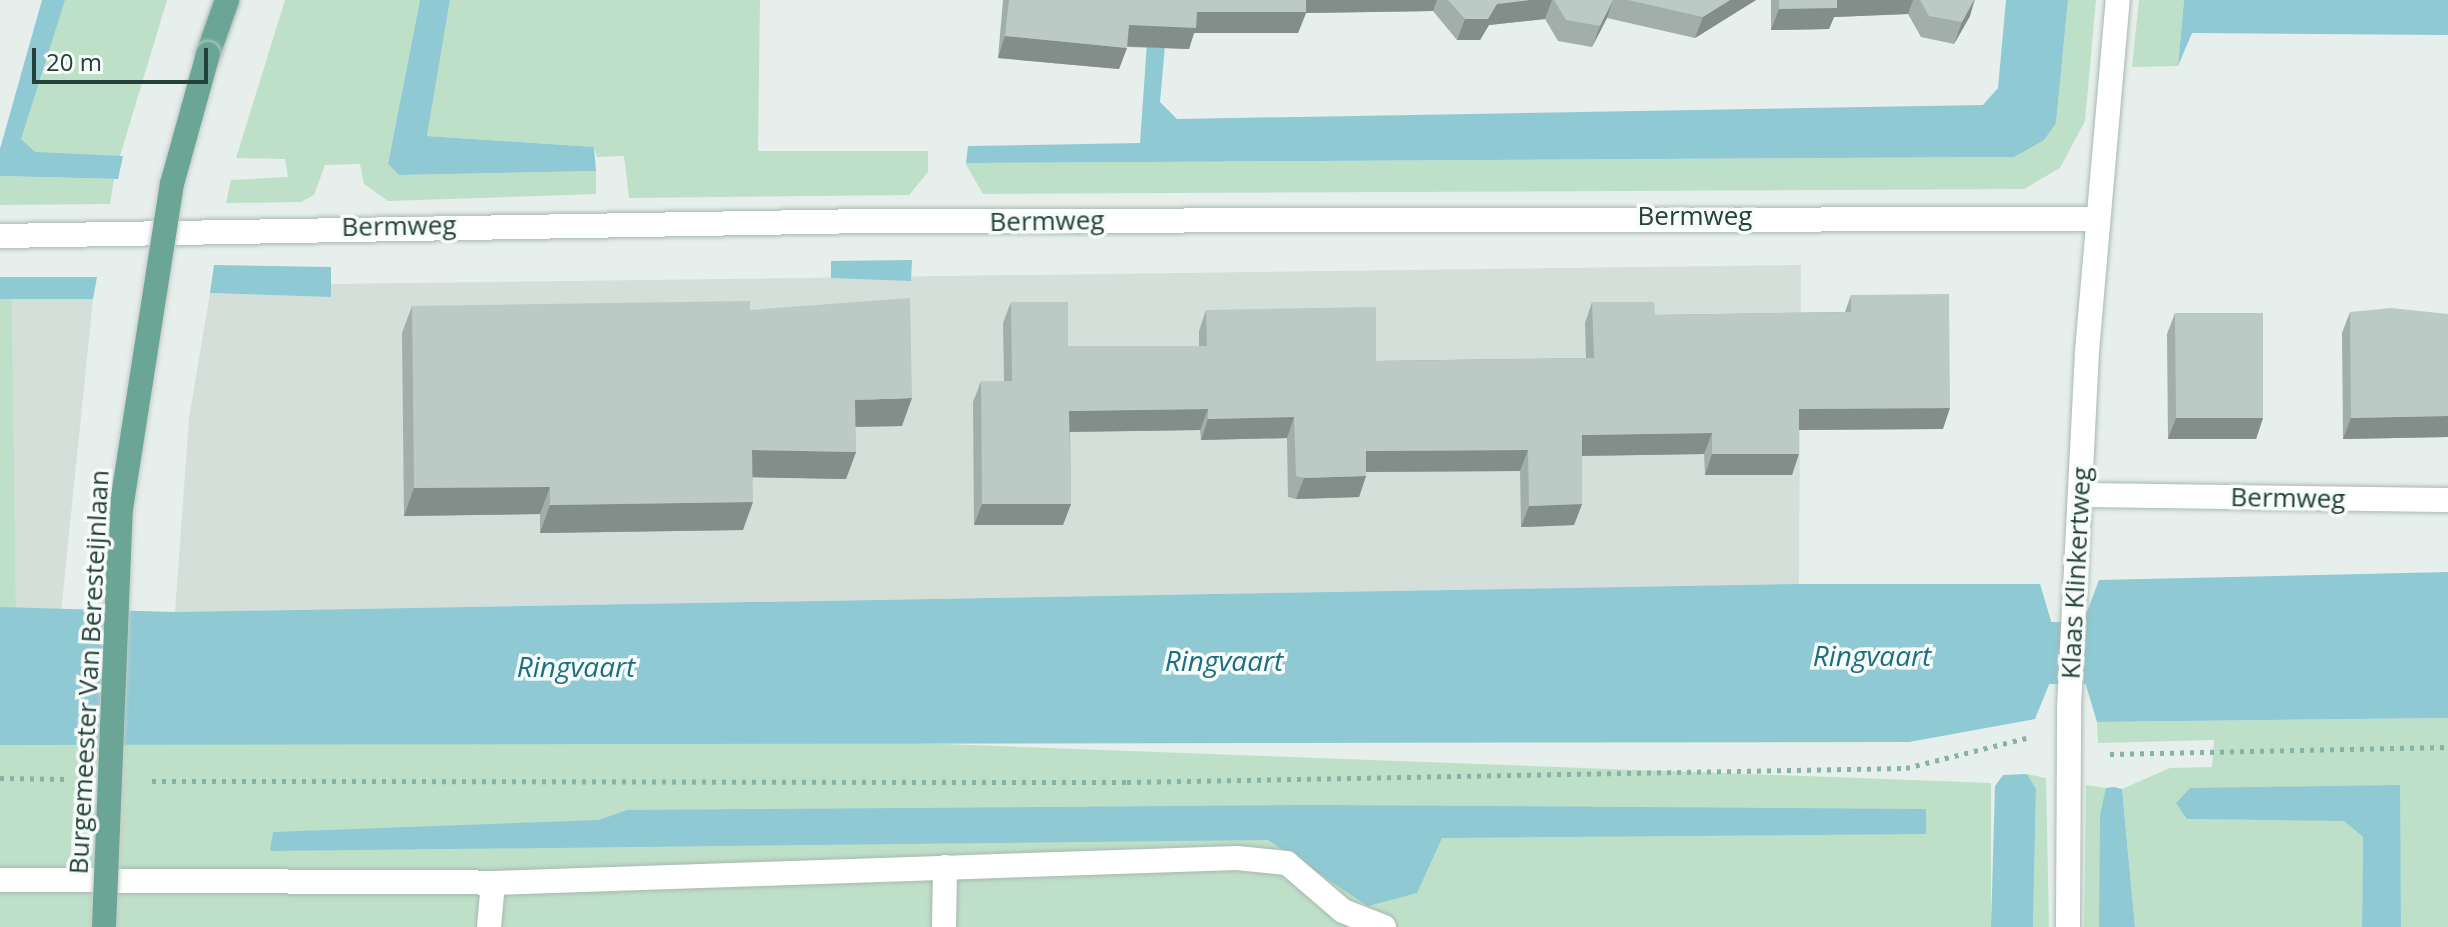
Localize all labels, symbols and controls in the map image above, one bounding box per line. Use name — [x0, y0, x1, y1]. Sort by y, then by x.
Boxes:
scale bar — [36, 32, 212, 82]
text: 20 m — [46, 45, 102, 78]
street label: Bermweg — [1638, 200, 1752, 232]
street label: Bermweg — [989, 204, 1105, 238]
street label: Bermweg — [341, 209, 457, 243]
street label: Klaas Klinkertweg — [2055, 466, 2097, 680]
street label: Burgemeester Van Beresteijnlaan — [63, 469, 115, 875]
street label: Bermweg — [2230, 481, 2346, 515]
water label: Ringvaart — [1813, 638, 1931, 672]
water label: Ringvaart — [1165, 643, 1283, 677]
water label: Ringvaart — [517, 649, 635, 683]

